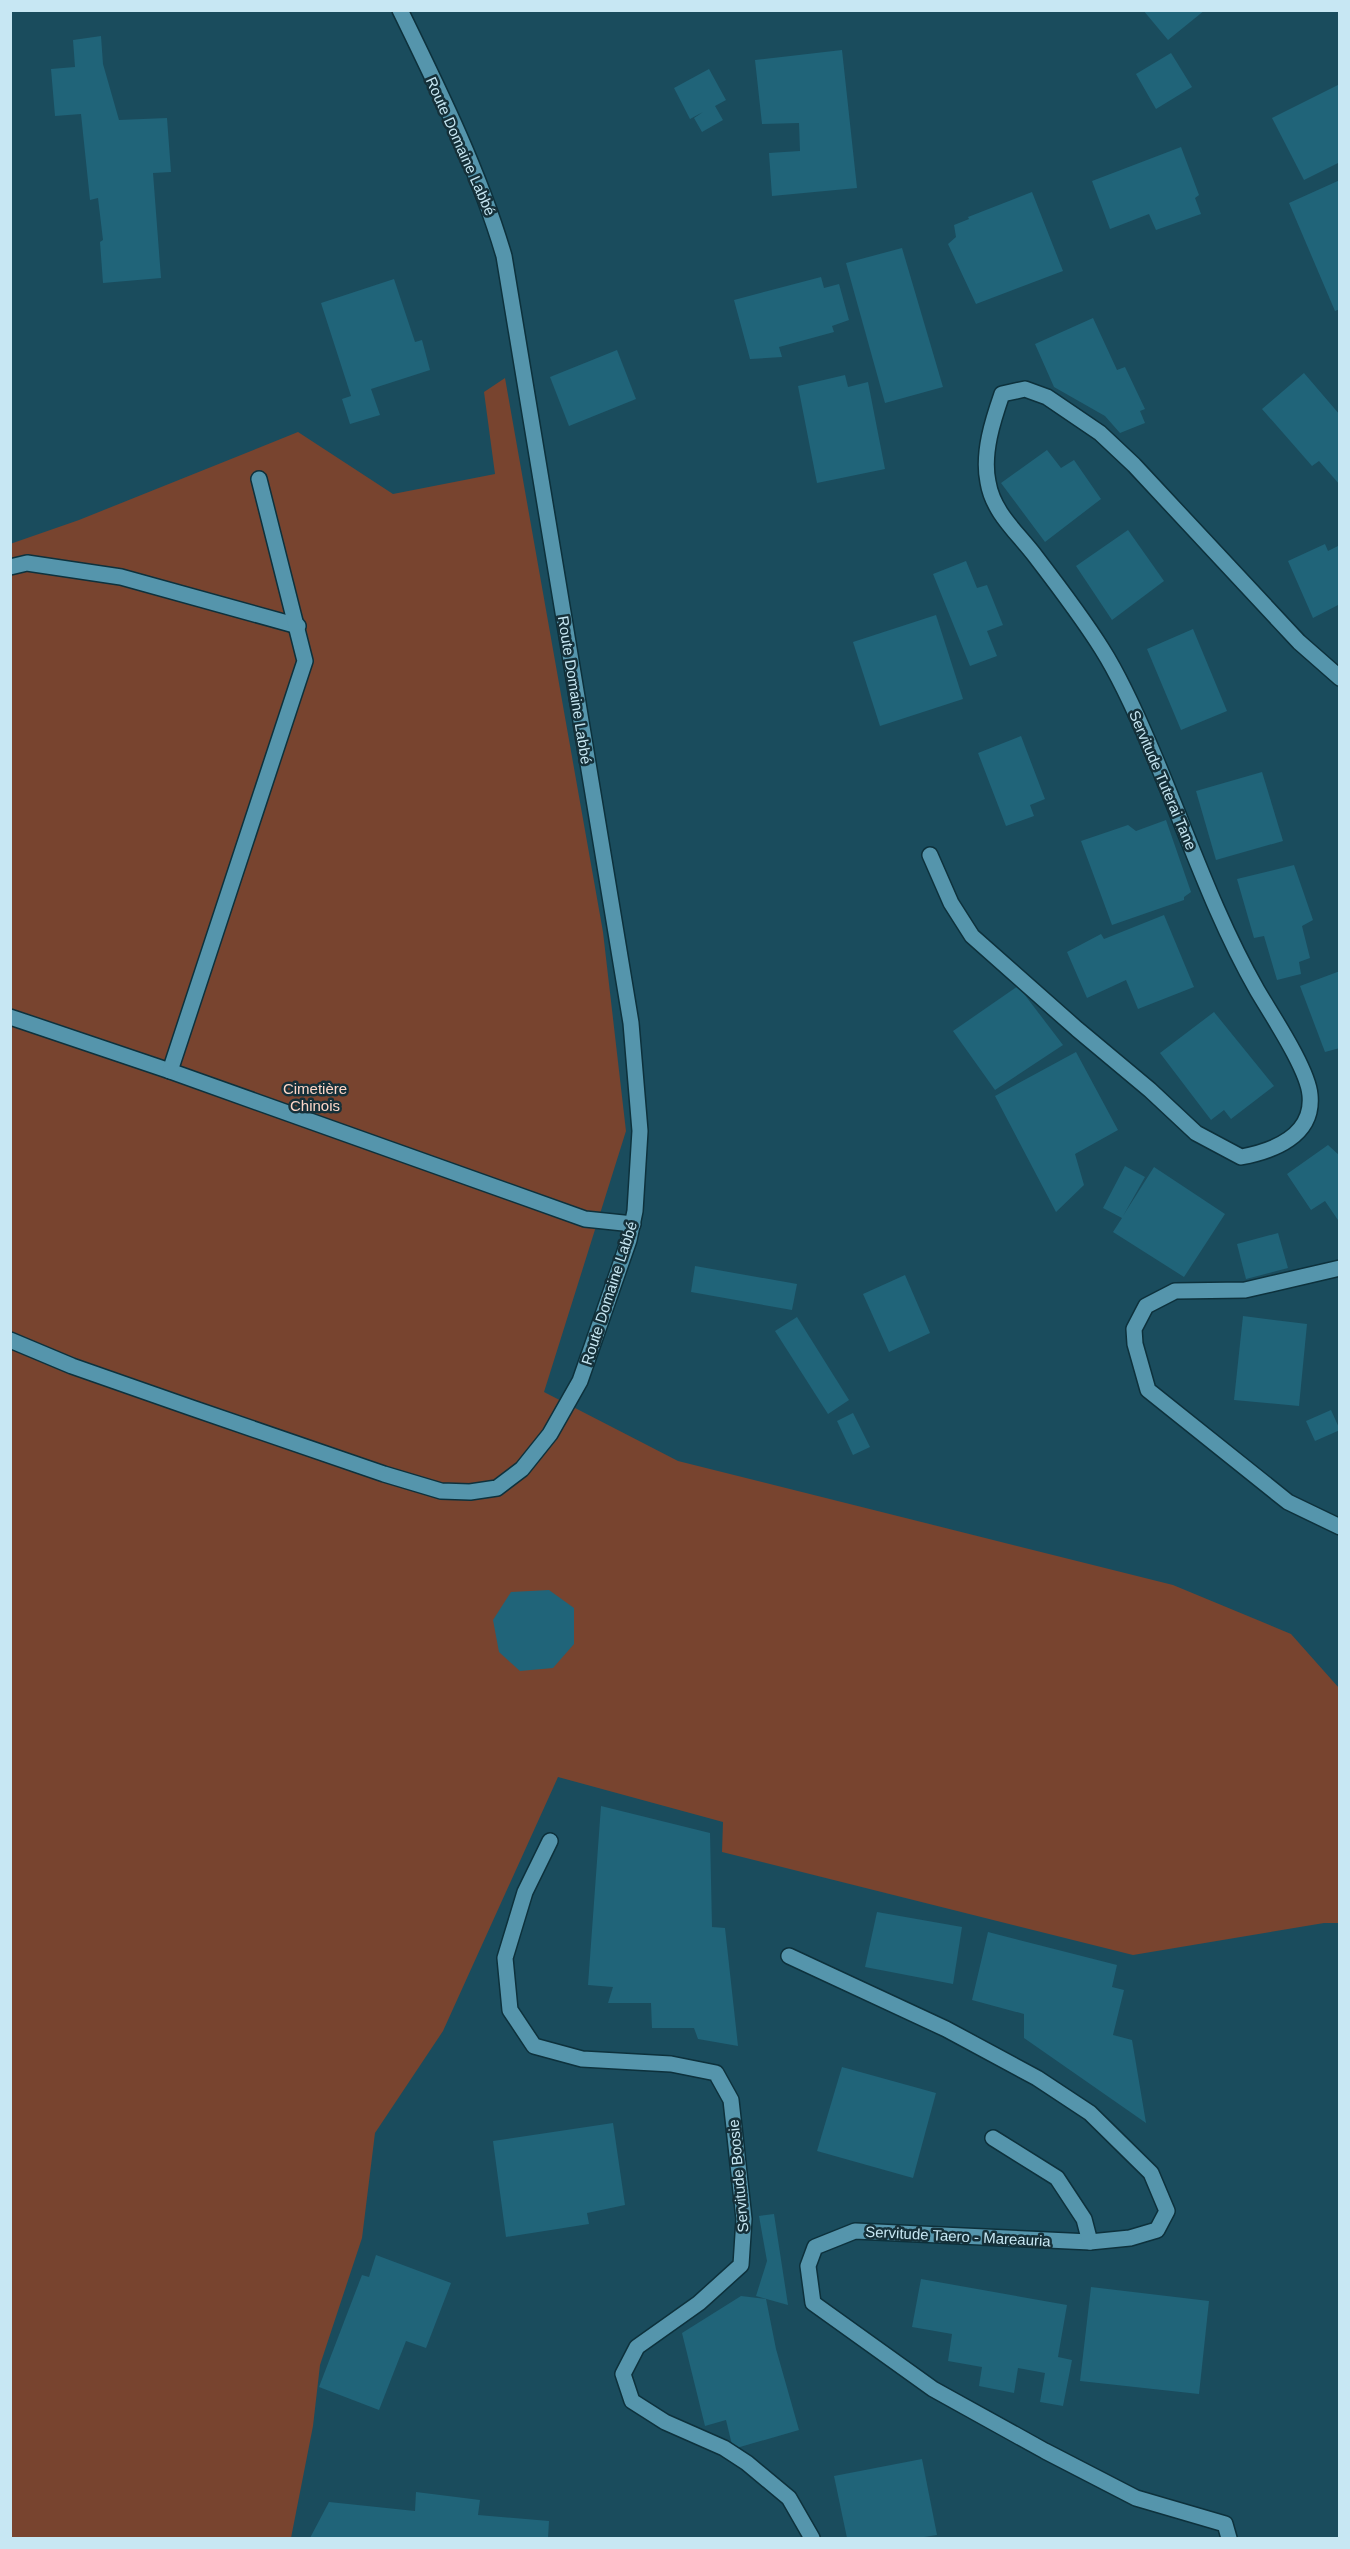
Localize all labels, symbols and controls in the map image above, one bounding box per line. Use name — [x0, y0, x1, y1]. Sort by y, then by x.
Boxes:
street label: Route Domaine Labbé — [423, 74, 499, 218]
street label: Route Domaine Labbé — [555, 615, 595, 765]
street label: Servitude Tuterai Tane — [1126, 708, 1200, 852]
park label: Cimetière Chinois — [283, 1080, 347, 1114]
street label: Route Domaine Labbé — [578, 1219, 640, 1367]
street label: Servitude Boosie — [725, 2119, 751, 2233]
street label: Servitude Taero - Mareauria — [865, 2223, 1052, 2249]

